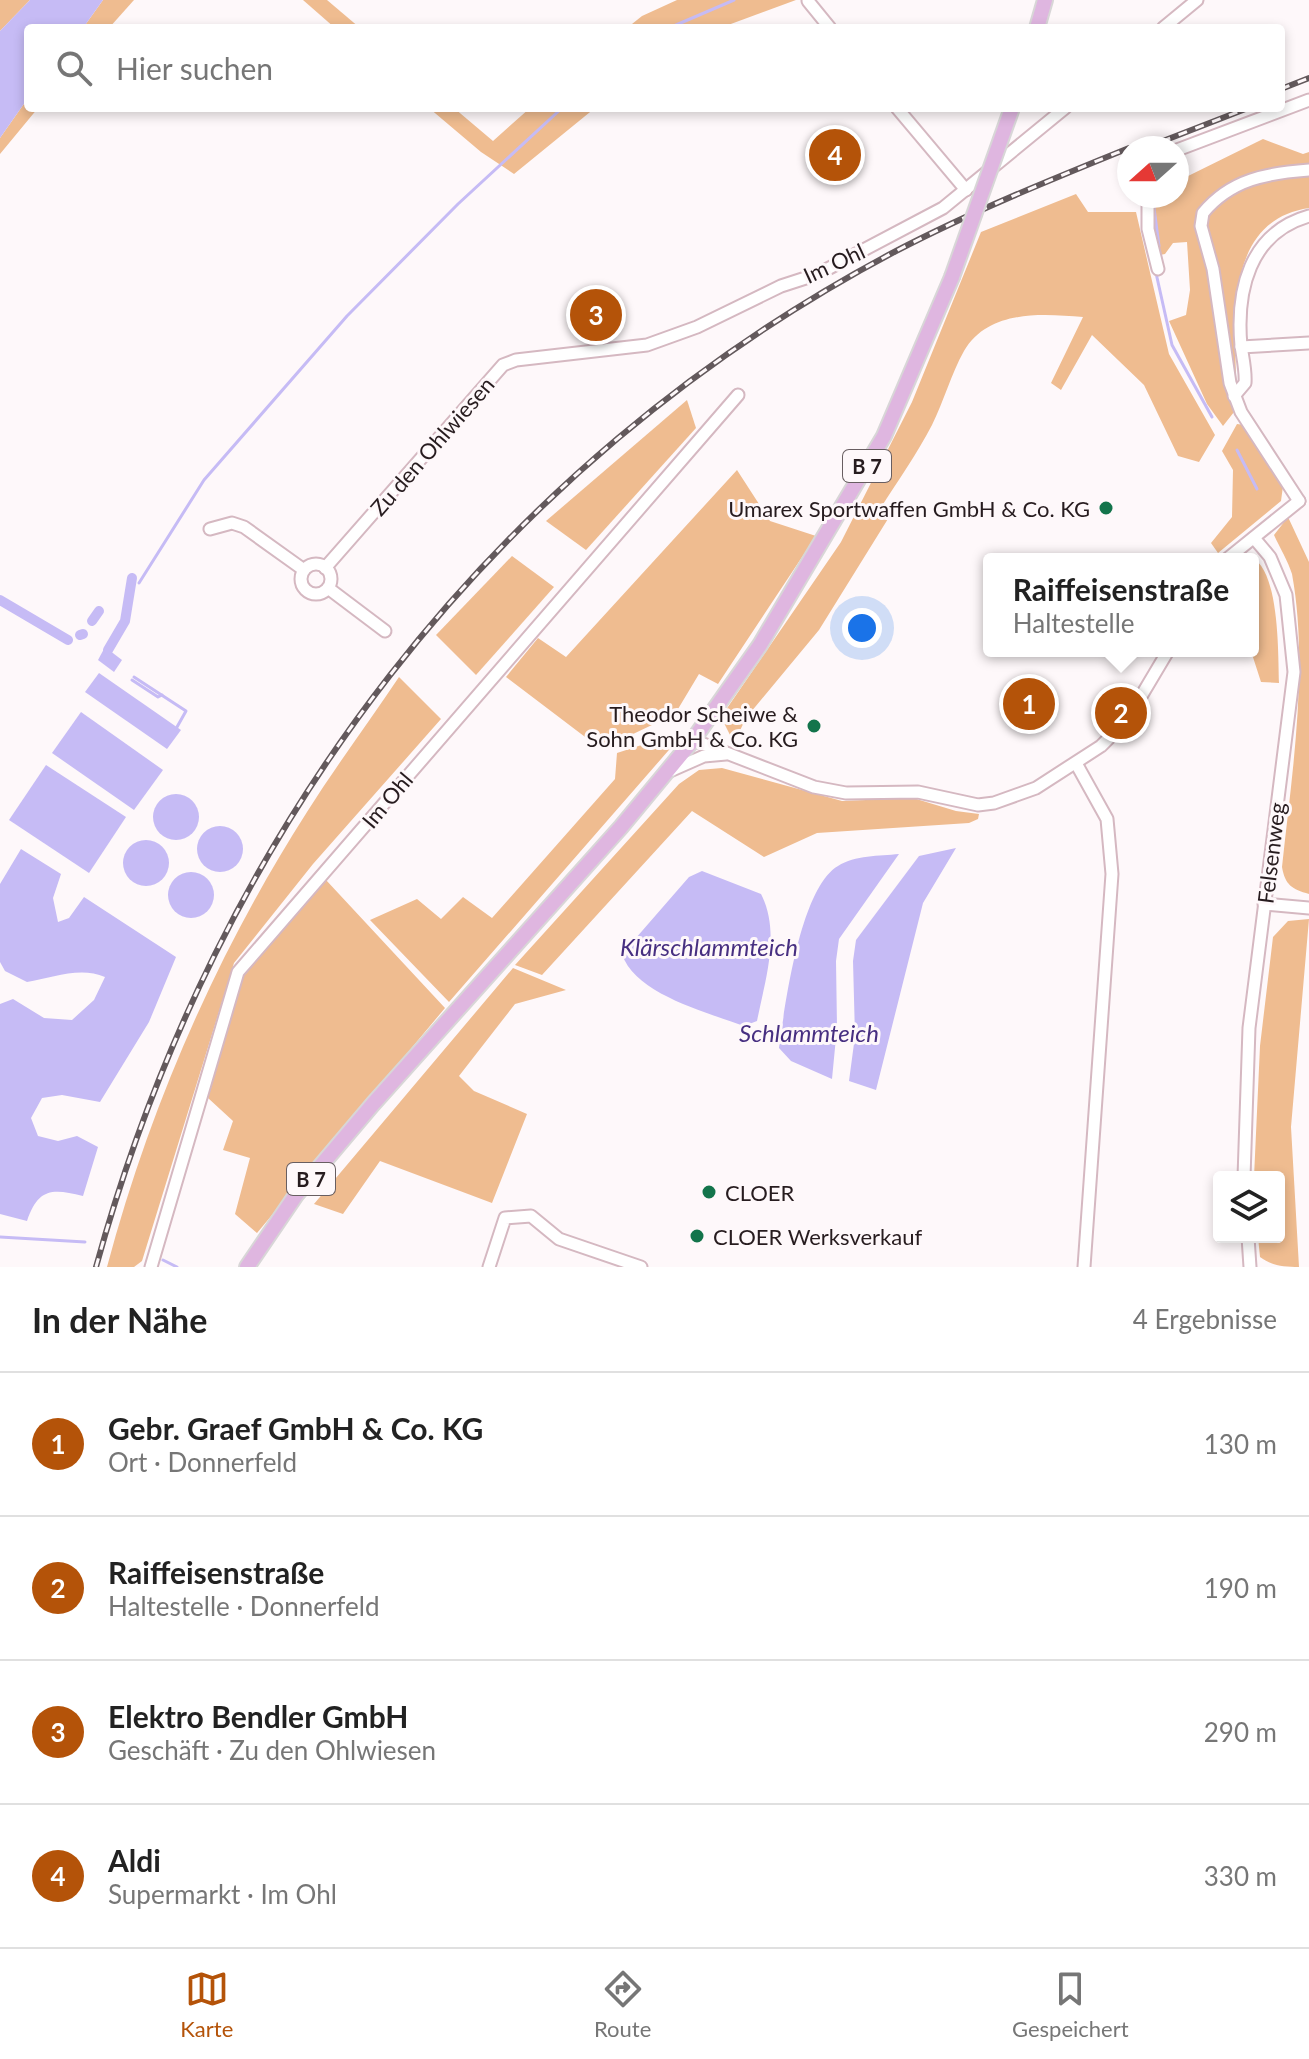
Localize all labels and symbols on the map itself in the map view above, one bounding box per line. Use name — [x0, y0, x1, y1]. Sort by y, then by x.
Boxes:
pin: 4 — [809, 125, 861, 185]
north arrow — [1117, 136, 1189, 208]
street label: Im Ohl — [799, 237, 869, 289]
pin: 3 — [570, 285, 622, 345]
street label: Zu den Ohlwiesen — [364, 371, 500, 521]
road number: B 7 — [843, 450, 891, 482]
place label: Umarex Sportwaffen GmbH & Co. KG — [728, 495, 1090, 522]
marker: Umarex Sportwaffen GmbH & Co. KG — [1097, 499, 1115, 517]
your location — [842, 608, 882, 648]
pin: 1 — [1003, 674, 1055, 734]
pin: 2 — [1095, 683, 1147, 743]
place label: Theodor Scheiwe & Sohn GmbH & Co. KG — [586, 700, 798, 752]
marker: Theodor Scheiwe & Sohn GmbH & Co. KG — [805, 717, 823, 735]
street label: Im Ohl — [356, 767, 418, 833]
street label: Felsenweg — [1251, 801, 1291, 905]
water label: Klärschlammteich — [620, 932, 798, 961]
water label: Schlammteich — [739, 1018, 879, 1047]
road number: B 7 — [287, 1163, 335, 1195]
place label: CLOER — [725, 1179, 795, 1206]
marker: CLOER — [700, 1183, 718, 1201]
place label: CLOER Werksverkauf — [713, 1223, 922, 1250]
marker: CLOER Werksverkauf — [688, 1227, 706, 1245]

